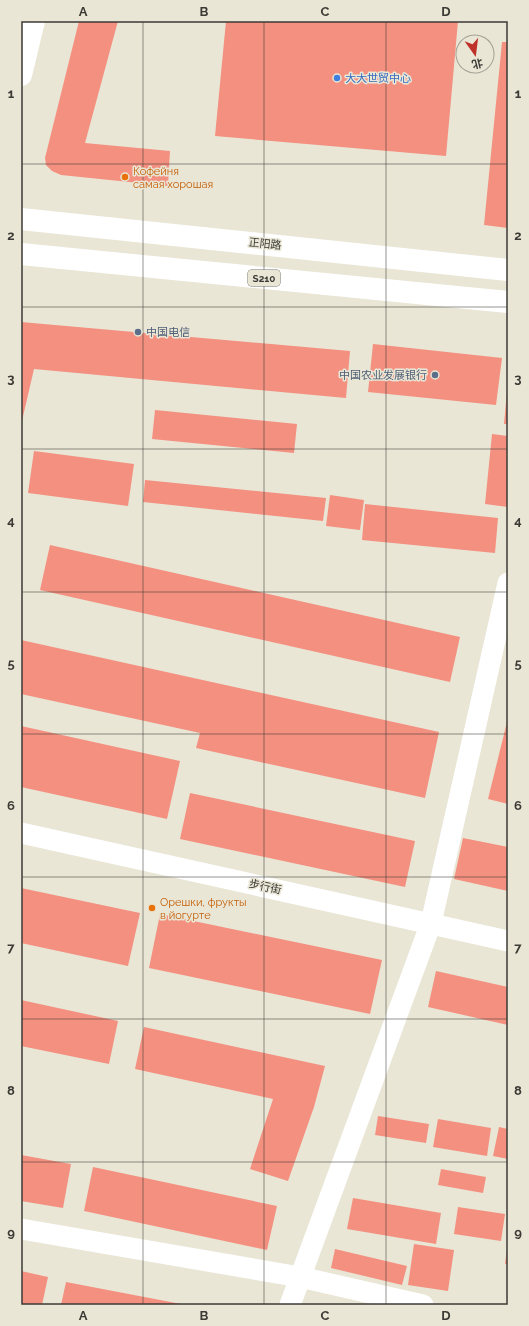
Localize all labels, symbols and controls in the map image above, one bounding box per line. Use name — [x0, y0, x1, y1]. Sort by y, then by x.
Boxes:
text: A — [79, 4, 88, 19]
text: B — [200, 4, 209, 19]
text: C — [321, 4, 330, 19]
text: D — [441, 4, 451, 19]
north arrow — [455, 34, 495, 74]
text: 北 — [470, 56, 484, 71]
place label: 大大世贸中心 — [345, 72, 411, 85]
marker: 大大世贸中心 — [332, 73, 342, 83]
text: 1 — [8, 86, 15, 101]
text: 1 — [515, 86, 522, 101]
place label: Кофейня самая хорошая — [133, 165, 213, 191]
marker: Кофейня самая хорошая — [120, 172, 130, 182]
text: 2 — [7, 228, 15, 243]
text: 2 — [514, 228, 522, 243]
street label: 正阳路 — [248, 236, 282, 252]
road number: S210 — [248, 270, 280, 286]
place label: 中国电信 — [146, 326, 190, 339]
marker: 中国电信 — [133, 327, 143, 337]
place label: 中国农业发展银行 — [339, 369, 427, 382]
marker: 中国农业发展银行 — [430, 370, 440, 380]
text: 3 — [7, 371, 15, 386]
text: 3 — [514, 371, 522, 386]
text: 4 — [7, 513, 15, 528]
text: 4 — [514, 513, 522, 528]
text: 5 — [7, 656, 15, 671]
text: 5 — [514, 656, 522, 671]
text: 6 — [7, 798, 15, 813]
text: 6 — [514, 798, 522, 813]
street label: 步行街 — [248, 877, 282, 897]
place label: Орешки, фрукты в йогурте — [160, 896, 246, 922]
marker: Орешки, фрукты в йогурте — [147, 903, 157, 913]
text: 7 — [7, 940, 15, 955]
text: 7 — [514, 940, 522, 955]
text: 8 — [7, 1083, 15, 1098]
text: 8 — [514, 1083, 522, 1098]
text: 9 — [7, 1225, 15, 1240]
text: 9 — [514, 1225, 522, 1240]
text: A — [79, 1308, 88, 1323]
text: B — [200, 1308, 209, 1323]
text: C — [321, 1308, 330, 1323]
text: D — [441, 1308, 451, 1323]

